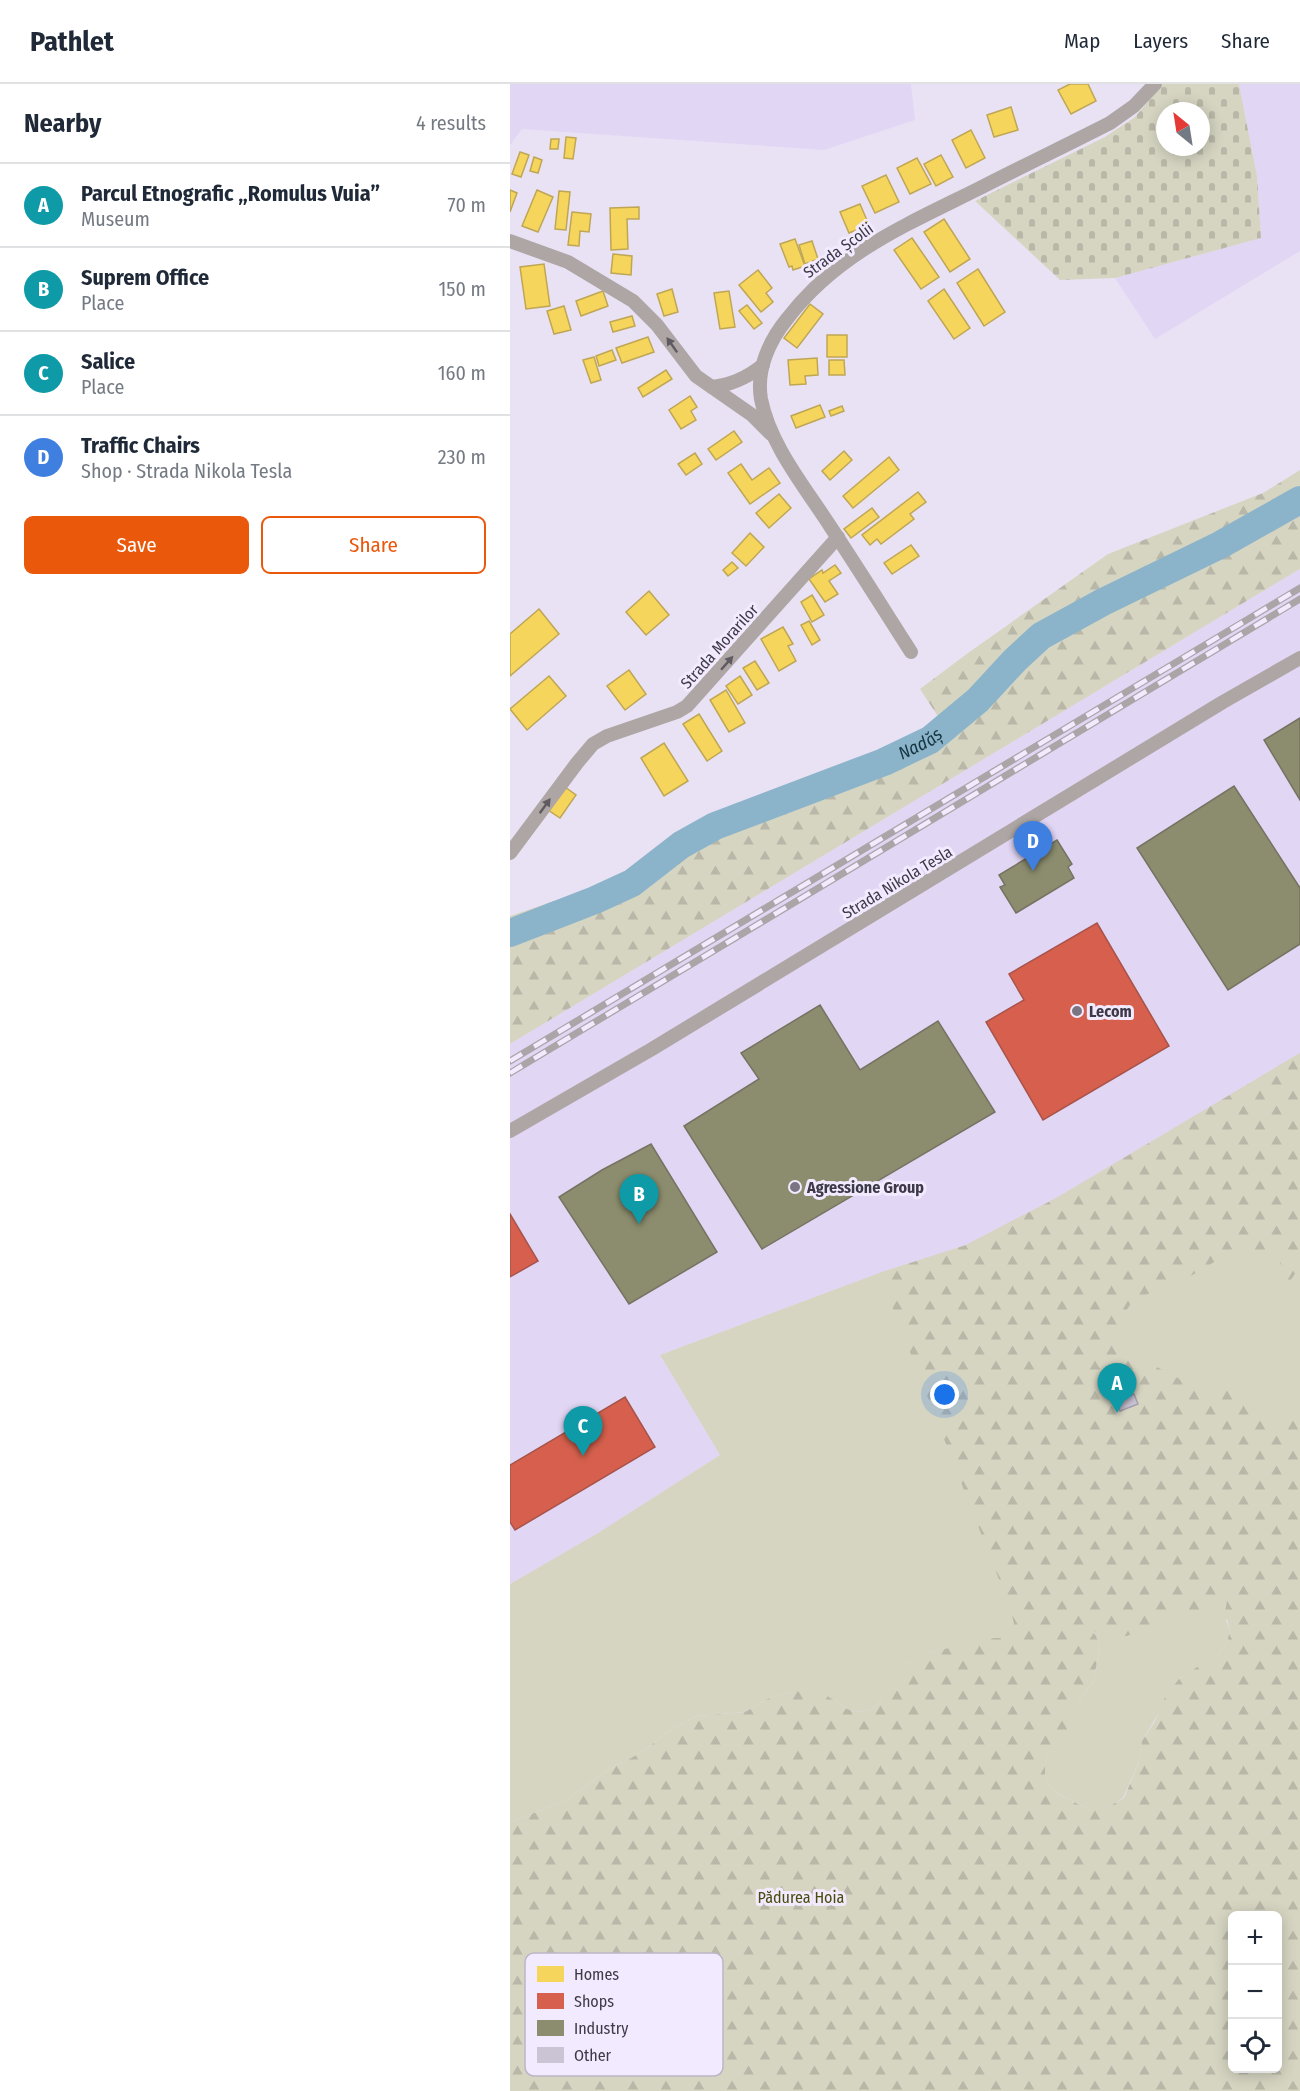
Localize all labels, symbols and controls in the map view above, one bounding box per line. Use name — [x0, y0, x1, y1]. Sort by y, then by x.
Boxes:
text: Pathlet — [30, 25, 114, 58]
text: Map — [1064, 28, 1100, 54]
text: Layers — [1133, 28, 1188, 54]
text: Share — [1221, 28, 1270, 54]
north arrow — [1156, 102, 1210, 156]
text: Nearby — [24, 108, 101, 139]
text: 4 results — [416, 111, 486, 135]
text: Parcul Etnografic „Romulus Vuia” — [81, 180, 380, 207]
text: A — [38, 193, 49, 217]
text: 70 m — [448, 193, 486, 217]
text: Museum — [81, 207, 150, 231]
street label: Strada Școlii — [800, 219, 877, 283]
text: Suprem Office — [81, 264, 209, 291]
text: B — [38, 277, 49, 301]
text: 150 m — [439, 277, 486, 301]
text: Place — [81, 291, 124, 315]
one-way arrow — [666, 338, 678, 354]
text: Salice — [81, 348, 135, 375]
text: C — [38, 361, 49, 385]
text: 160 m — [438, 361, 486, 385]
text: Place — [81, 375, 124, 399]
text: Traffic Chairs — [81, 432, 200, 459]
text: D — [38, 445, 49, 469]
text: 230 m — [438, 445, 486, 469]
text: Shop · Strada Nikola Tesla — [81, 459, 292, 483]
button: Save — [24, 516, 249, 574]
button: Share — [261, 516, 486, 574]
street label: Strada Morarilor — [677, 600, 762, 692]
one-way arrow — [720, 655, 734, 670]
water label: Nadăș — [895, 723, 947, 765]
one-way arrow — [538, 799, 550, 814]
pin: D — [1014, 822, 1052, 871]
street label: Strada Nikola Tesla — [839, 842, 956, 923]
place label: Lecom — [1089, 1002, 1132, 1021]
marker: Lecom — [1070, 1004, 1084, 1018]
pin: B — [620, 1174, 658, 1224]
place label: Agressione Group — [806, 1178, 924, 1197]
marker: Agressione Group — [788, 1180, 802, 1194]
pin: A — [1098, 1364, 1136, 1413]
your location — [930, 1380, 959, 1409]
pin: C — [564, 1406, 602, 1456]
park label: Pădurea Hoia — [758, 1888, 845, 1907]
map controls — [1228, 1911, 1282, 2073]
button: + — [1228, 1911, 1282, 1965]
legend — [525, 1953, 723, 2076]
text: Homes — [574, 1965, 619, 1984]
button: − — [1228, 1965, 1282, 2019]
text: Shops — [574, 1992, 614, 2011]
text: Industry — [574, 2019, 629, 2038]
button: locate — [1228, 2019, 1282, 2073]
text: Other — [574, 2046, 612, 2065]

